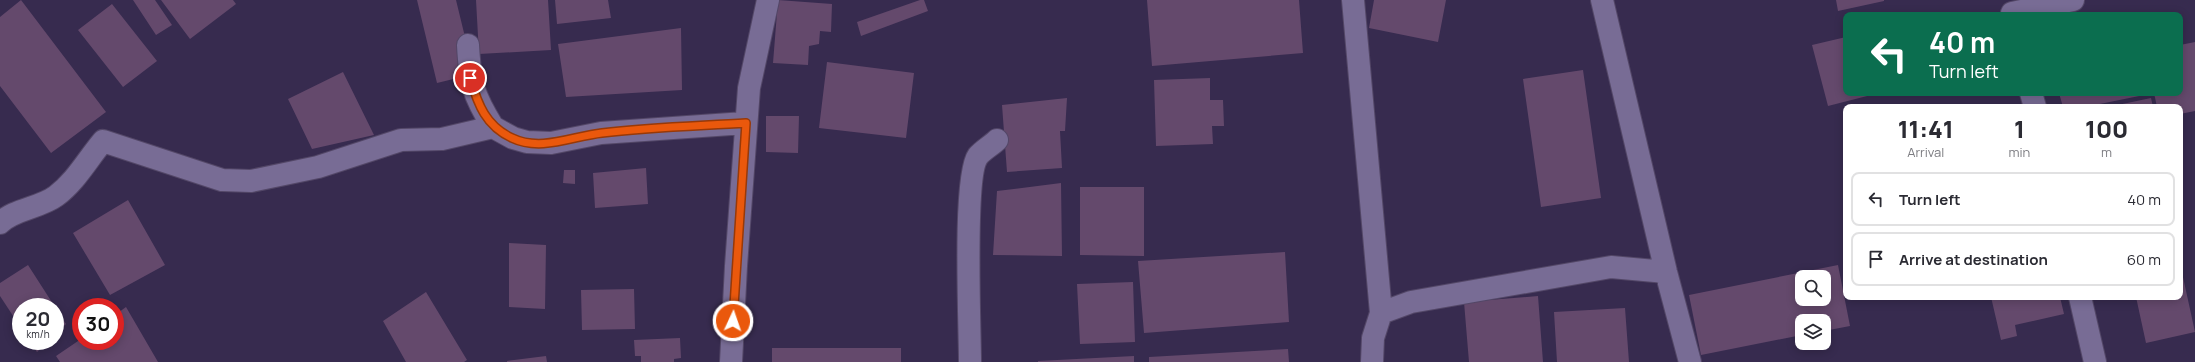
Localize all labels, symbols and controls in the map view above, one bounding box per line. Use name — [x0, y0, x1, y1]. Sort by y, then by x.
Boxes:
text: 40 m — [1929, 23, 1995, 61]
icon: left — [1863, 28, 1915, 80]
text: Turn left — [1929, 59, 1999, 83]
pin — [453, 61, 487, 95]
icon: arrive — [459, 67, 481, 89]
text: 11:41 — [1898, 112, 1954, 145]
text: 1 — [2014, 112, 2025, 145]
text: 100 — [2085, 112, 2128, 145]
text: Arrival — [1907, 143, 1944, 161]
text: min — [2008, 143, 2030, 161]
text: m — [2101, 143, 2112, 161]
icon: left — [1865, 188, 1887, 210]
text: Turn left — [1899, 189, 1961, 210]
text: 40 m — [2127, 189, 2161, 210]
icon: arrive — [1865, 248, 1887, 270]
text: Arrive at destination — [1899, 249, 2048, 270]
text: 60 m — [2127, 249, 2161, 270]
map controls — [1795, 270, 1831, 350]
button: search — [1795, 270, 1831, 306]
speed limit sign: 30 — [72, 298, 124, 350]
position arrow — [712, 300, 754, 342]
text: 20 — [25, 305, 51, 332]
button: layers — [1795, 314, 1831, 350]
text: km/h — [26, 327, 50, 341]

